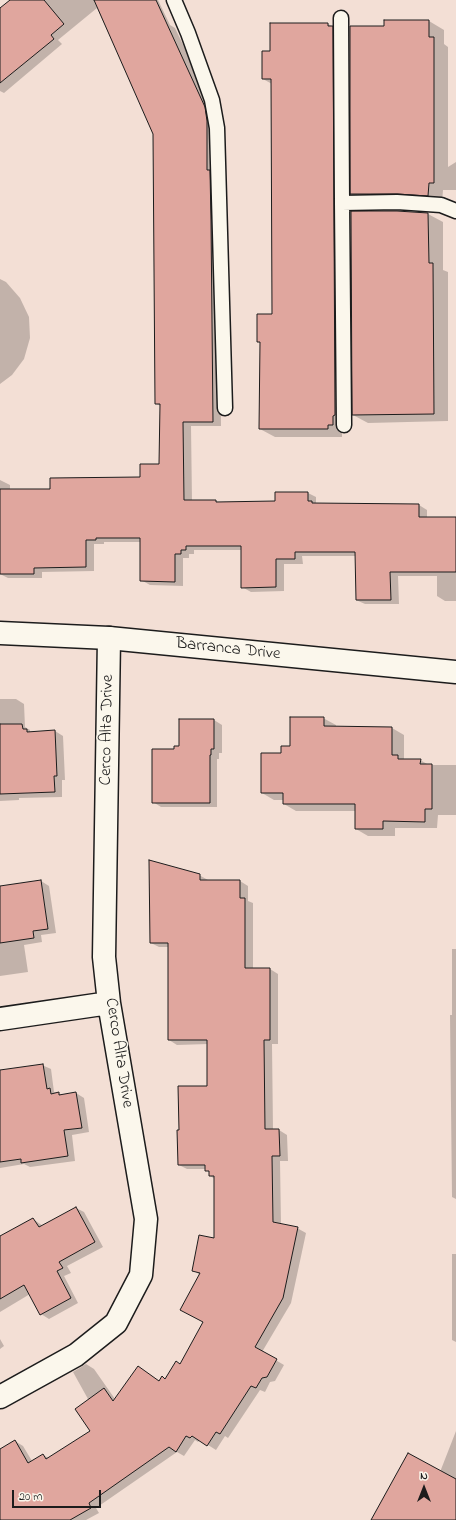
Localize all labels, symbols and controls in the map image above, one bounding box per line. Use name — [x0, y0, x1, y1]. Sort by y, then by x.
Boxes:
street label: Barranca Drive — [175, 634, 281, 666]
street label: Cerco Alta Drive — [97, 674, 119, 786]
street label: Cerco Alta Drive — [99, 997, 137, 1109]
north arrow — [404, 1468, 444, 1508]
text: N — [420, 1468, 428, 1484]
scale bar — [14, 1482, 103, 1508]
text: 20 m — [19, 1488, 42, 1506]

